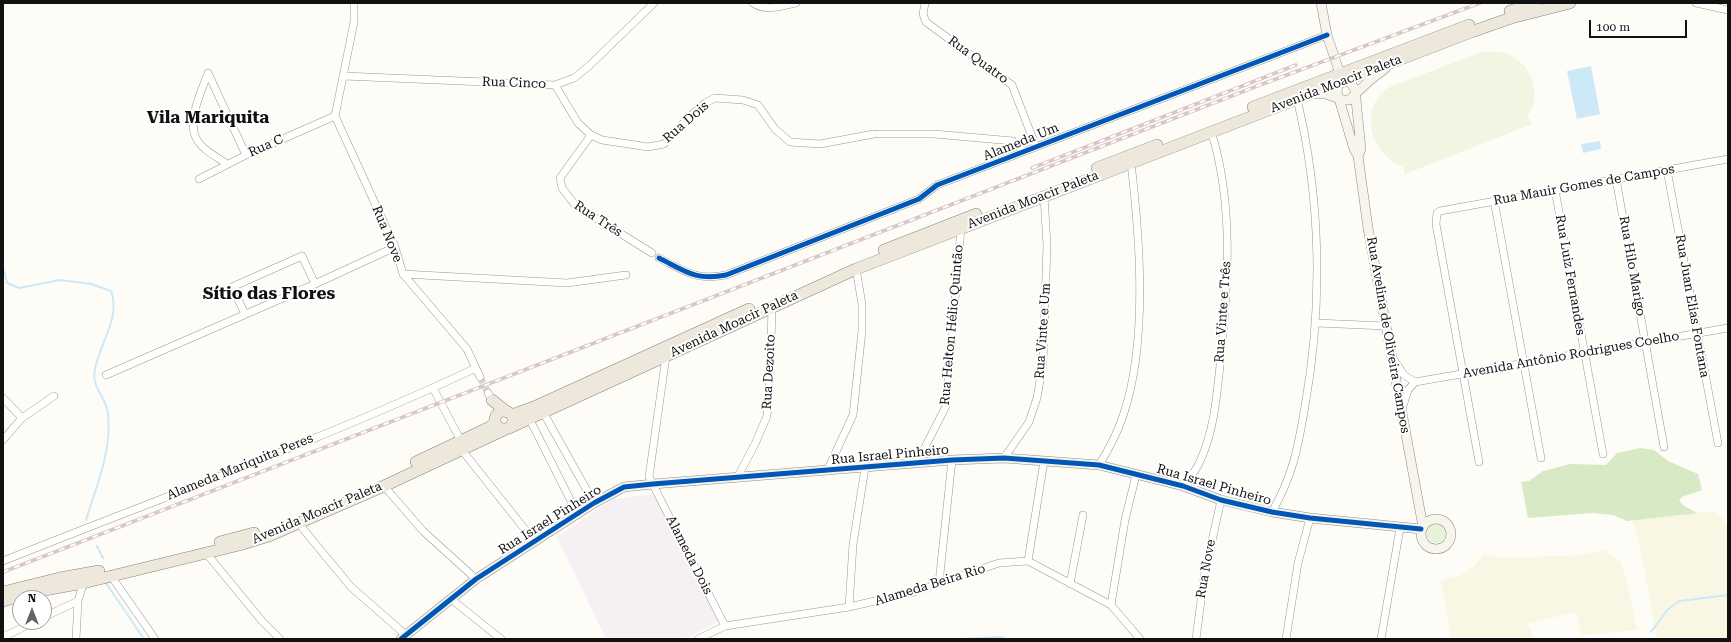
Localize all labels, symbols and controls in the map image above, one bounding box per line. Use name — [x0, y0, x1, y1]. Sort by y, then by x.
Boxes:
scale bar — [1591, 12, 1689, 38]
text: 100 m — [1596, 20, 1630, 34]
street label: Rua Quatro — [945, 33, 1011, 87]
street label: Avenida Moacir Paleta — [1268, 52, 1404, 116]
street label: Rua Cinco — [482, 74, 546, 92]
street label: Rua Dois — [660, 98, 712, 146]
district label: Vila Mariquita — [147, 108, 269, 128]
street label: Alameda Um — [981, 120, 1061, 164]
street label: Rua C — [246, 131, 286, 161]
street label: Rua Mauir Gomes de Campos — [1492, 161, 1676, 209]
street label: Avenida Moacir Paleta — [965, 168, 1101, 232]
street label: Rua Três — [571, 198, 625, 240]
street label: Rua Nove — [369, 203, 405, 265]
street label: Rua Luiz Fernandes — [1552, 214, 1588, 336]
street label: Rua Hilo Marigo — [1616, 215, 1648, 317]
street label: Rua Juan Elias Fontana — [1672, 233, 1712, 379]
street label: Rua Avelina de Oliveira Campos — [1363, 236, 1413, 434]
street label: Rua Helton Hélio Quintão — [937, 244, 967, 406]
street label: Rua Vinte e Três — [1212, 261, 1234, 363]
street label: Rua Vinte e Um — [1032, 282, 1054, 380]
district label: Sítio das Flores — [203, 284, 335, 304]
street label: Avenida Moacir Paleta — [668, 287, 800, 361]
street label: Avenida Antônio Rodrigues Coelho — [1461, 328, 1681, 382]
street label: Rua Dezoito — [759, 334, 779, 410]
street label: Alameda Mariquita Peres — [165, 431, 315, 503]
street label: Rua Israel Pinheiro — [830, 442, 950, 468]
street label: Rua Israel Pinheiro — [1155, 461, 1273, 509]
street label: Avenida Moacir Paleta — [250, 479, 384, 547]
street label: Rua Israel Pinheiro — [496, 482, 604, 558]
street label: Alameda Dois — [662, 513, 716, 597]
street label: Rua Nove — [1193, 538, 1219, 600]
street label: Alameda Beira Rio — [873, 561, 987, 609]
north arrow — [12, 590, 52, 630]
text: N — [28, 592, 36, 605]

